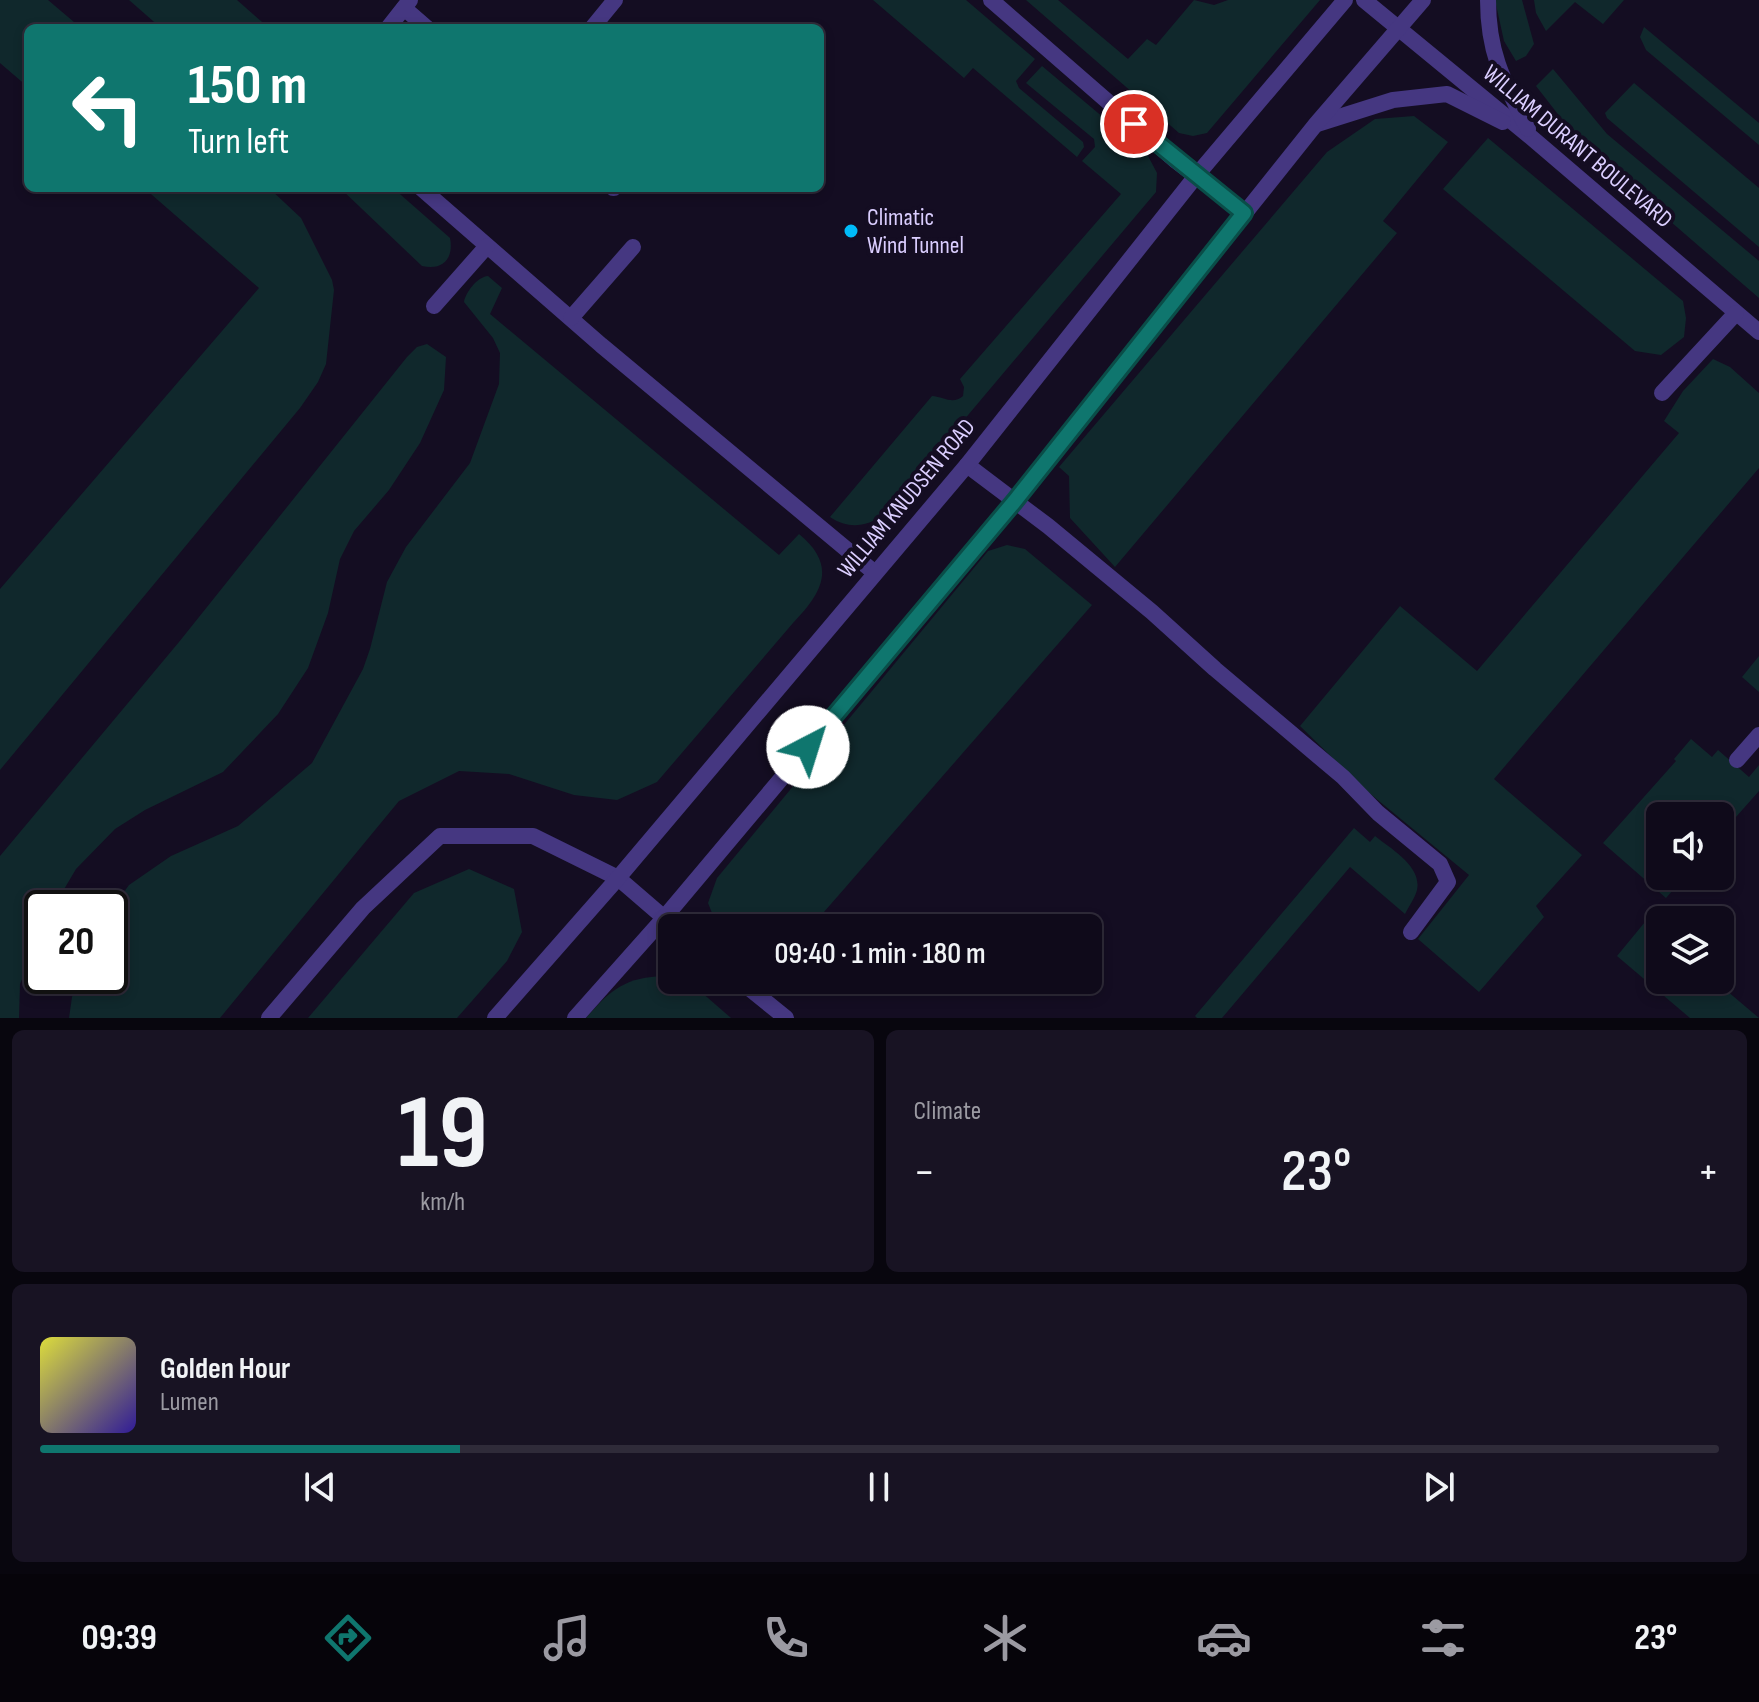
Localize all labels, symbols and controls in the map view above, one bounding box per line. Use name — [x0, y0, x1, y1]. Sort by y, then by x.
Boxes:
text: 150 m — [188, 53, 307, 120]
icon: left — [56, 56, 160, 160]
street label: WILLIAM DURANT BOULEVARD — [1477, 59, 1678, 234]
pin — [1100, 90, 1168, 158]
icon: arrive — [1112, 102, 1156, 146]
text: Turn left — [188, 121, 289, 164]
place label: Climatic Wind Tunnel — [867, 203, 964, 260]
marker: Climatic Wind Tunnel — [842, 222, 860, 240]
street label: WILLIAM KNUDSEN ROAD — [831, 413, 981, 584]
position arrow — [766, 705, 850, 789]
map controls — [1646, 802, 1734, 994]
button: sound — [1646, 802, 1734, 890]
speed limit sign: 20 — [24, 890, 128, 994]
button: layers — [1646, 906, 1734, 994]
text: 09:40 · 1 min · 180 m — [774, 936, 986, 972]
text: 19 — [398, 1072, 488, 1197]
text: Climate — [914, 1096, 981, 1127]
text: 23° — [1281, 1136, 1351, 1208]
text: − — [914, 1146, 935, 1199]
text: + — [1697, 1146, 1719, 1199]
text: km/h — [420, 1187, 465, 1218]
text: Golden Hour — [160, 1351, 290, 1387]
text: Lumen — [160, 1387, 219, 1418]
icon: previous — [298, 1465, 342, 1509]
icon: pause — [857, 1465, 901, 1509]
icon: next — [1417, 1465, 1461, 1509]
icon: directions — [320, 1610, 376, 1666]
icon: music — [539, 1610, 595, 1666]
icon: phone — [758, 1610, 814, 1666]
icon: climate — [977, 1610, 1033, 1666]
icon: car — [1196, 1610, 1252, 1666]
icon: filters — [1415, 1610, 1471, 1666]
text: 09:39 — [82, 1617, 157, 1660]
text: 23° — [1634, 1617, 1677, 1660]

